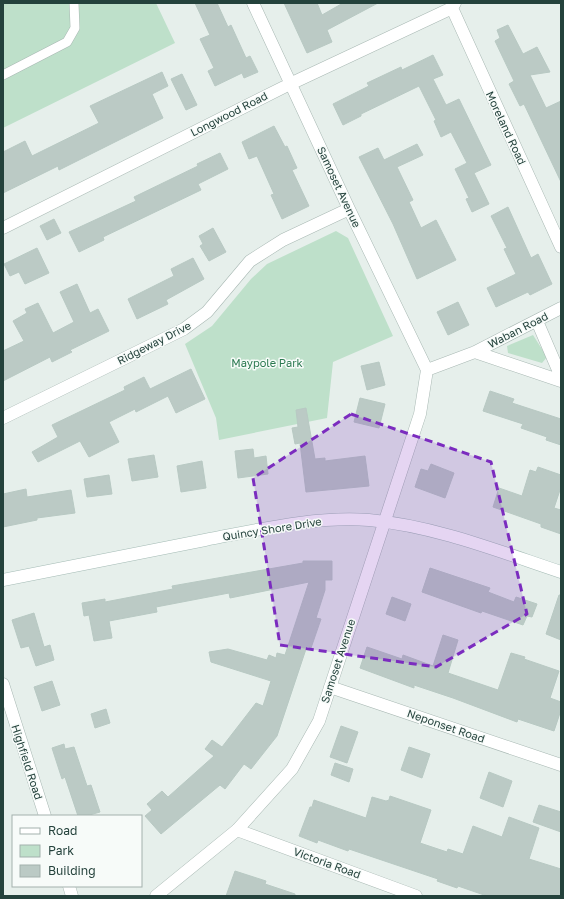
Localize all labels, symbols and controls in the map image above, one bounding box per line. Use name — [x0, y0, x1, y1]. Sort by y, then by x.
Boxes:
street label: Longwood Road — [188, 89, 269, 139]
street label: Moreland Road — [484, 89, 529, 167]
street label: Samoset Avenue — [315, 144, 364, 229]
street label: Waban Road — [486, 309, 550, 350]
street label: Ridgeway Drive — [115, 318, 193, 367]
park label: Maypole Park — [231, 356, 303, 369]
street label: Quincy Shore Drive — [221, 514, 322, 543]
street label: Samoset Avenue — [318, 617, 357, 705]
street label: Neponset Road — [406, 706, 487, 745]
street label: Highfield Road — [9, 723, 46, 801]
legend — [12, 815, 142, 887]
text: Road — [48, 823, 77, 838]
text: Park — [48, 843, 74, 858]
street label: Victoria Road — [292, 844, 363, 881]
text: Building — [48, 863, 96, 878]

